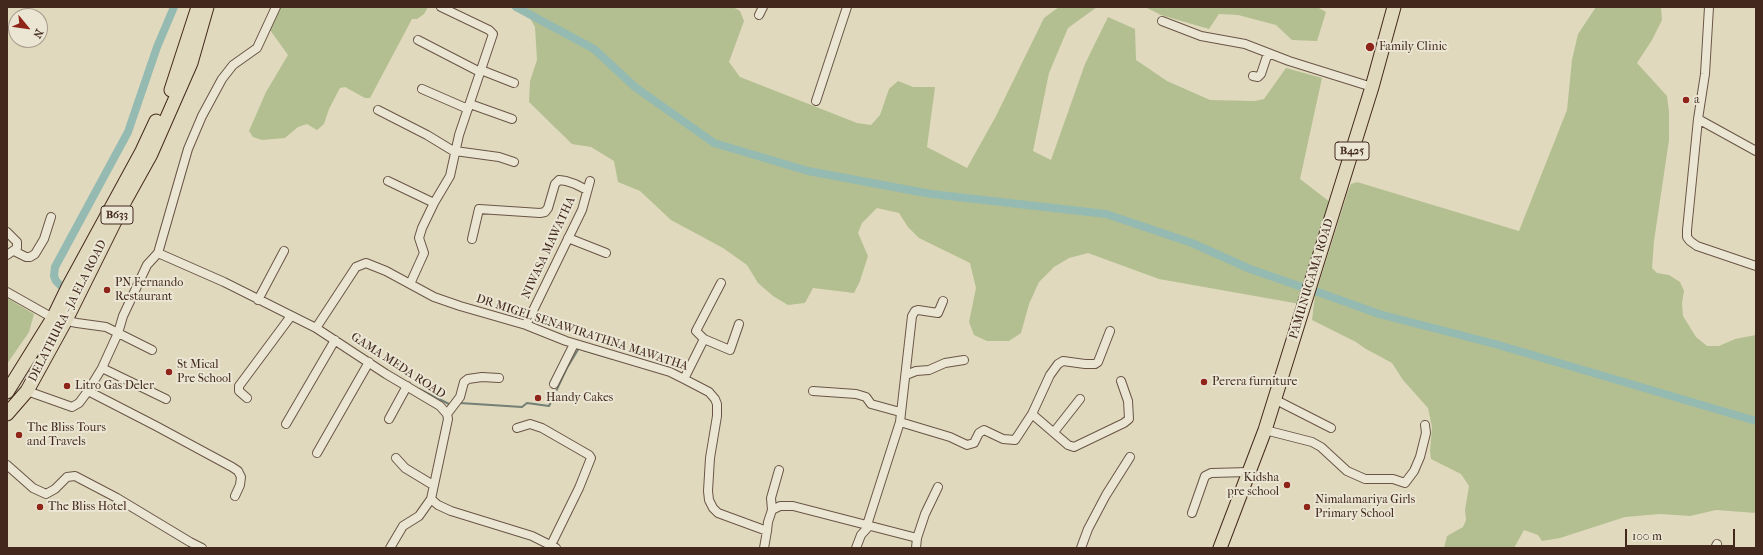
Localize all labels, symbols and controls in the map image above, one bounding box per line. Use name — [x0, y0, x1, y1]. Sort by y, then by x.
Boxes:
north arrow — [8, 8, 48, 48]
text: N — [30, 27, 46, 40]
place label: Family Clinic — [1379, 40, 1447, 54]
marker: Family Clinic — [1364, 41, 1376, 53]
place label: a — [1694, 93, 1700, 107]
marker: a — [1681, 95, 1691, 105]
road number: B425 — [1335, 142, 1369, 160]
street label: NIWASA MAWATHA — [519, 195, 579, 301]
road number: B633 — [101, 206, 133, 224]
street label: PAMUNUGAMA ROAD — [1287, 217, 1337, 341]
street label: DELATHURA - JA ELA ROAD — [26, 238, 110, 384]
place label: PN Fernando Restaurant — [115, 276, 183, 304]
marker: PN Fernando Restaurant — [102, 285, 112, 295]
street label: DR MIGEL SENAWIRATHNA MAWATHA — [474, 292, 690, 374]
street label: GAMA MEDA ROAD — [348, 330, 448, 402]
place label: St Mical Pre School — [177, 358, 231, 386]
marker: St Mical Pre School — [164, 367, 174, 377]
place label: Perera furniture — [1212, 375, 1298, 389]
marker: Perera furniture — [1199, 377, 1209, 387]
place label: Litro Gas Deler — [75, 379, 154, 393]
marker: Litro Gas Deler — [62, 381, 72, 391]
place label: Handy Cakes — [546, 391, 613, 405]
marker: Handy Cakes — [533, 393, 543, 403]
place label: The Bliss Tours and Travels — [27, 421, 106, 449]
marker: The Bliss Tours and Travels — [14, 430, 24, 440]
place label: Kidsha pre school — [1227, 471, 1279, 499]
marker: Kidsha pre school — [1282, 480, 1292, 490]
place label: Nimalamariya Girls Primary School — [1315, 493, 1415, 521]
place label: The Bliss Hotel — [48, 500, 126, 514]
marker: The Bliss Hotel — [35, 502, 45, 512]
marker: Nimalamariya Girls Primary School — [1302, 502, 1312, 512]
scale bar — [1627, 521, 1737, 547]
text: 100 m — [1632, 529, 1662, 543]

